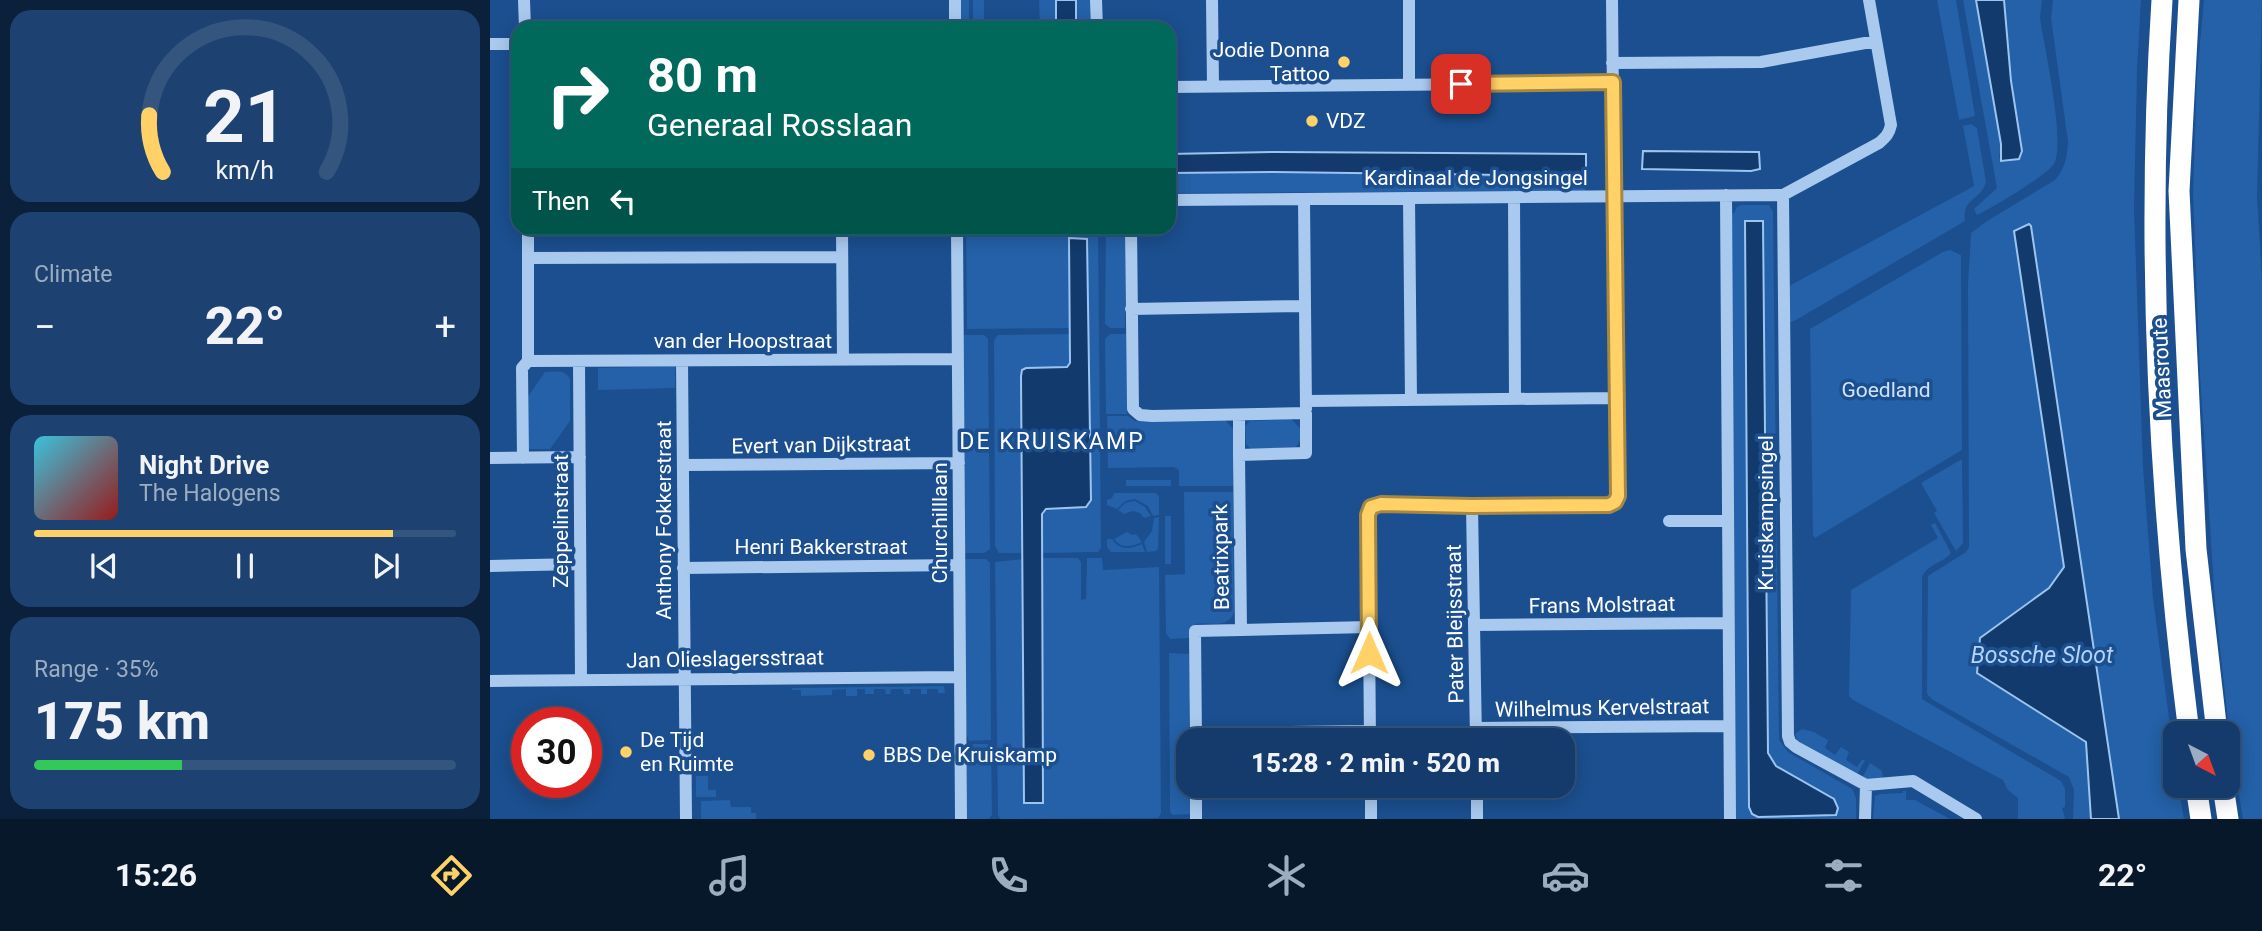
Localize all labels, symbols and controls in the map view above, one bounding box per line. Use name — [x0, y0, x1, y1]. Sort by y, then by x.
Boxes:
place label: Jodie Donna Tattoo — [1213, 38, 1330, 86]
text: 80 m — [647, 47, 758, 104]
icon: right — [532, 49, 623, 140]
marker: Jodie Donna Tattoo — [1336, 54, 1352, 70]
pin — [1431, 54, 1491, 114]
icon: arrive — [1442, 65, 1480, 103]
text: 21 — [203, 75, 287, 161]
text: Generaal Rosslaan — [647, 106, 912, 144]
place label: VDZ — [1326, 109, 1366, 133]
marker: VDZ — [1304, 113, 1320, 129]
text: km/h — [216, 156, 274, 185]
street label: Kardinaal de Jongsingel — [1364, 166, 1588, 190]
icon: left — [604, 182, 642, 220]
text: Then — [532, 186, 590, 216]
text: Climate — [34, 261, 113, 288]
text: 22° — [205, 296, 285, 357]
text: − — [34, 305, 56, 349]
text: + — [434, 305, 456, 349]
street label: Maasroute — [2147, 317, 2177, 419]
street label: van der Hoopstraat — [654, 329, 832, 353]
park label: Goedland — [1841, 378, 1931, 402]
street label: Anthony Fokkerstraat — [652, 420, 676, 620]
district label: DE KRUISKAMP — [959, 428, 1145, 455]
street label: Evert van Dijkstraat — [731, 431, 911, 459]
street label: Kruiskampsingel — [1754, 435, 1778, 591]
text: Night Drive — [139, 450, 269, 480]
street label: Zeppelinstraat — [549, 454, 573, 588]
street label: Churchilllaan — [928, 462, 952, 584]
text: The Halogens — [139, 480, 281, 507]
street label: Beatrixpark — [1208, 503, 1234, 610]
street label: Henri Bakkerstraat — [734, 535, 908, 559]
street label: Pater Bleijsstraat — [1442, 544, 1468, 704]
icon: previous — [85, 547, 123, 585]
icon: pause — [226, 547, 264, 585]
icon: next — [367, 547, 405, 585]
street label: Frans Molstraat — [1528, 592, 1676, 618]
position arrow — [1332, 616, 1406, 690]
water label: Bossche Sloot — [1971, 642, 2114, 669]
street label: Jan Olieslagersstraat — [626, 645, 824, 673]
text: Range · 35% — [34, 656, 159, 683]
text: 175 km — [34, 691, 210, 752]
street label: Wilhelmus Kervelstraat — [1495, 694, 1710, 722]
speed limit sign: 30 — [511, 707, 602, 798]
north arrow — [2163, 721, 2240, 798]
map controls — [2163, 721, 2240, 798]
place label: De Tijd en Ruimte — [640, 728, 734, 776]
place label: BBS De Kruiskamp — [883, 743, 1057, 767]
marker: De Tijd en Ruimte — [618, 744, 634, 760]
marker: BBS De Kruiskamp — [861, 747, 877, 763]
text: 15:28 · 2 min · 520 m — [1251, 748, 1500, 778]
icon: directions — [427, 851, 476, 900]
icon: music — [705, 851, 754, 900]
icon: phone — [984, 851, 1033, 900]
icon: climate — [1262, 851, 1311, 900]
icon: car — [1541, 851, 1590, 900]
icon: filters — [1819, 851, 1868, 900]
text: 15:26 — [115, 856, 197, 894]
text: 22° — [2098, 856, 2147, 894]

